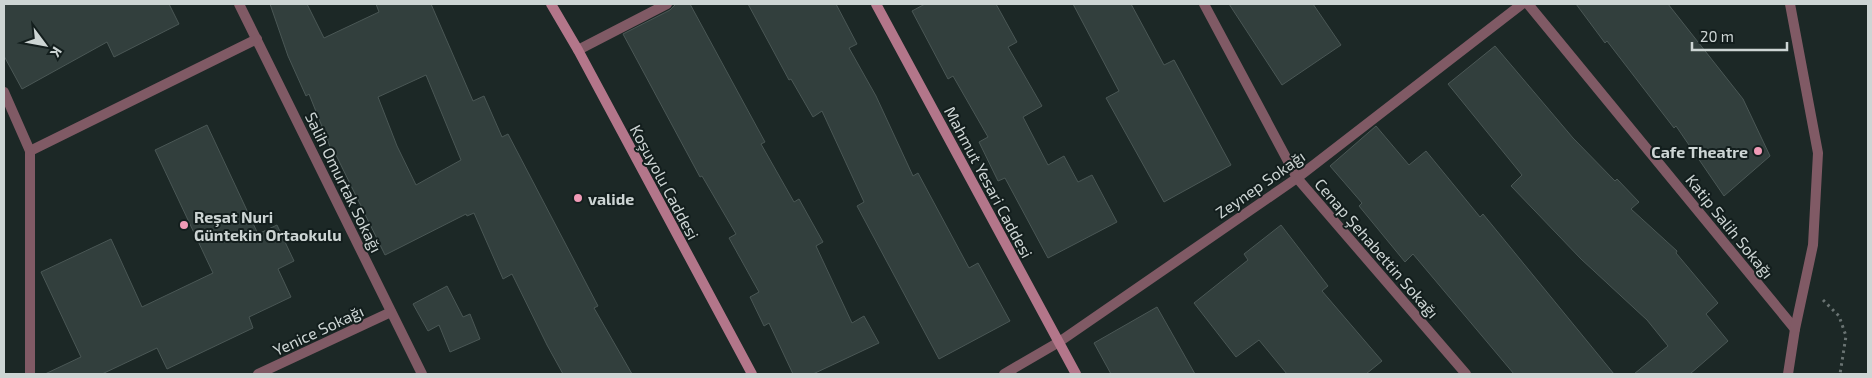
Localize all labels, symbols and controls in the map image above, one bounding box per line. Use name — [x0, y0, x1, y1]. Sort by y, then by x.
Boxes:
north arrow — [20, 20, 70, 70]
scale bar — [1692, 20, 1787, 52]
text: 20 m — [1700, 27, 1734, 45]
text: K — [47, 44, 66, 61]
street label: Mahmut Yesari Caddesi — [941, 103, 1037, 261]
street label: Salih Omurtak Sokağı — [302, 109, 386, 255]
street label: Koşuyolu Caddesi — [626, 121, 703, 243]
place label: Cafe Theatre — [1651, 142, 1748, 161]
marker: Cafe Theatre — [1752, 145, 1764, 157]
street label: Zeynep Sokağı — [1212, 146, 1308, 222]
street label: Katip Salih Sokağı — [1682, 170, 1778, 282]
street label: Cenap Şehabettin Sokağı — [1310, 174, 1443, 322]
place label: valide — [588, 189, 634, 208]
marker: valide — [572, 192, 584, 204]
place label: Reşat Nuri Güntekin Ortaokulu — [194, 207, 342, 244]
marker: Reşat Nuri Güntekin Ortaokulu — [178, 219, 190, 231]
street label: Yenice Sokağı — [270, 301, 366, 359]

